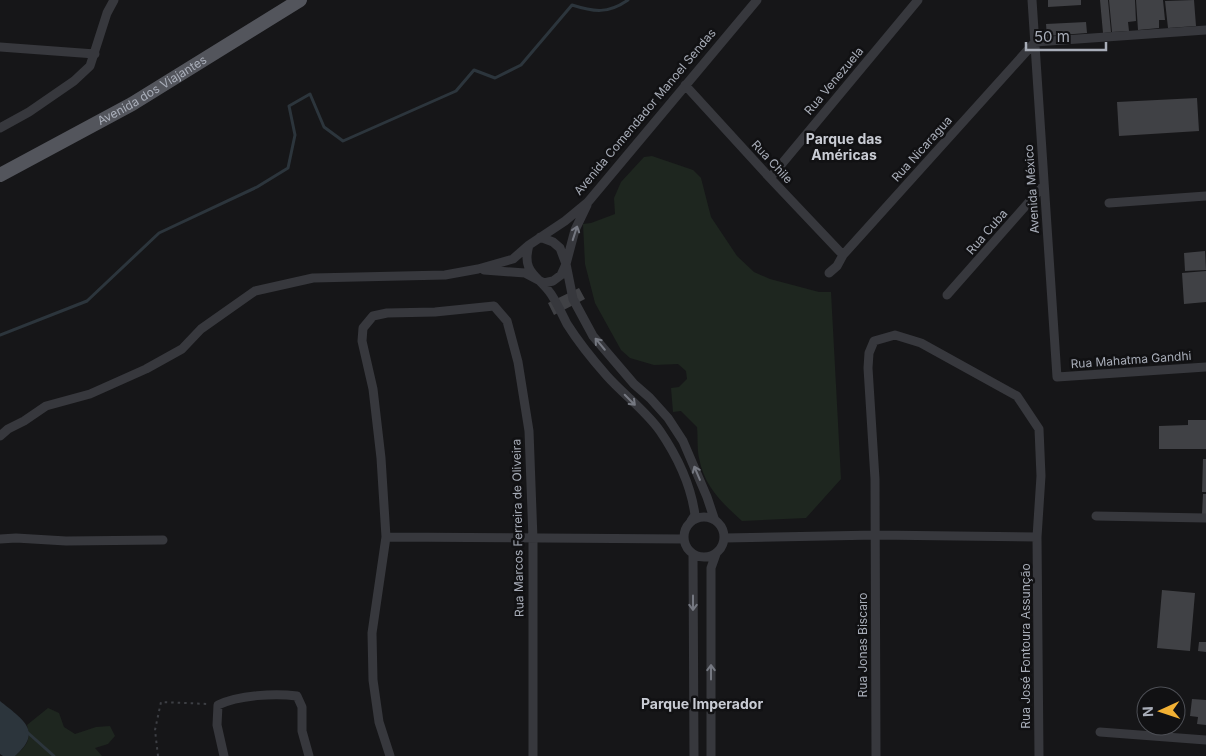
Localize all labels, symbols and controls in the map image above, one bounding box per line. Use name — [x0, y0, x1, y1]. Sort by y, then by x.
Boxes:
scale bar — [1026, 20, 1106, 52]
street label: Avenida Comendador Manoel Sendas — [570, 25, 719, 198]
text: 50 m — [1034, 27, 1070, 46]
street label: Rua Venezuela — [801, 44, 866, 118]
street label: Avenida dos Viajantes — [95, 52, 209, 128]
street label: Rua Nicaragua — [888, 113, 955, 185]
district label: Parque das Américas — [806, 130, 882, 163]
street label: Rua Chile — [749, 137, 796, 186]
street label: Avenida México — [1021, 144, 1042, 234]
street label: Rua Cuba — [963, 206, 1010, 257]
one-way arrow — [570, 225, 580, 241]
one-way arrow — [594, 338, 606, 351]
street label: Rua Mahatma Gandhi — [1070, 348, 1192, 371]
one-way arrow — [624, 394, 636, 406]
street label: Rua Marcos Ferreira de Oliveira — [508, 439, 527, 617]
one-way arrow — [691, 466, 701, 481]
street label: Rua José Fontoura Assunção — [1018, 563, 1033, 729]
street label: Rua Jonas Biscaro — [855, 593, 870, 697]
one-way arrow — [689, 595, 698, 611]
one-way arrow — [706, 665, 716, 681]
north arrow — [1136, 686, 1186, 736]
district label: Parque Imperador — [641, 695, 763, 712]
text: N — [1139, 706, 1156, 717]

